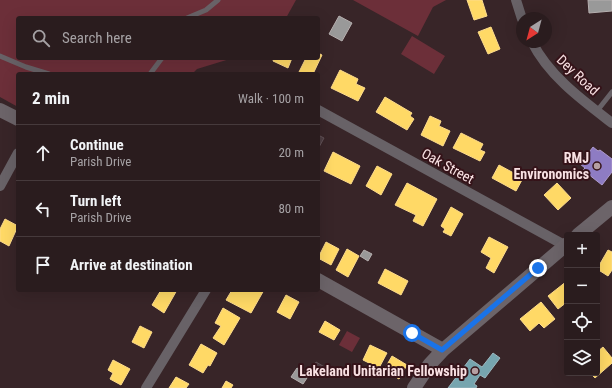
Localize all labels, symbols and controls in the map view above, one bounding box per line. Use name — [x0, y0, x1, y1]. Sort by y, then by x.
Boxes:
north arrow — [516, 12, 552, 48]
search box — [16, 16, 320, 60]
icon: search — [30, 27, 52, 49]
text: Search here — [62, 29, 132, 47]
street label: Dey Road — [554, 52, 602, 98]
text: 2 min — [32, 88, 70, 108]
text: Walk · 100 m — [238, 91, 304, 106]
text: Continue — [70, 136, 124, 154]
icon: ahead — [32, 142, 54, 164]
text: 20 m — [278, 145, 304, 160]
street label: Oak Street — [419, 145, 477, 187]
place label: RMJ Environomics — [514, 150, 589, 182]
text: Parish Drive — [70, 154, 131, 169]
marker: RMJ Environomics — [592, 161, 602, 171]
text: Turn left — [70, 192, 121, 210]
icon: left — [32, 198, 54, 220]
text: 80 m — [278, 201, 304, 216]
text: Parish Drive — [70, 210, 131, 225]
map controls — [564, 232, 600, 376]
button: + — [564, 232, 600, 268]
icon: arrive — [32, 254, 54, 276]
text: Arrive at destination — [70, 256, 193, 274]
route end — [529, 259, 547, 277]
button: − — [564, 268, 600, 304]
button: locate — [564, 304, 600, 340]
route start — [403, 324, 421, 342]
button: layers — [564, 340, 600, 376]
place label: Lakeland Unitarian Fellowship — [299, 363, 467, 379]
marker: Lakeland Unitarian Fellowship — [470, 366, 480, 376]

